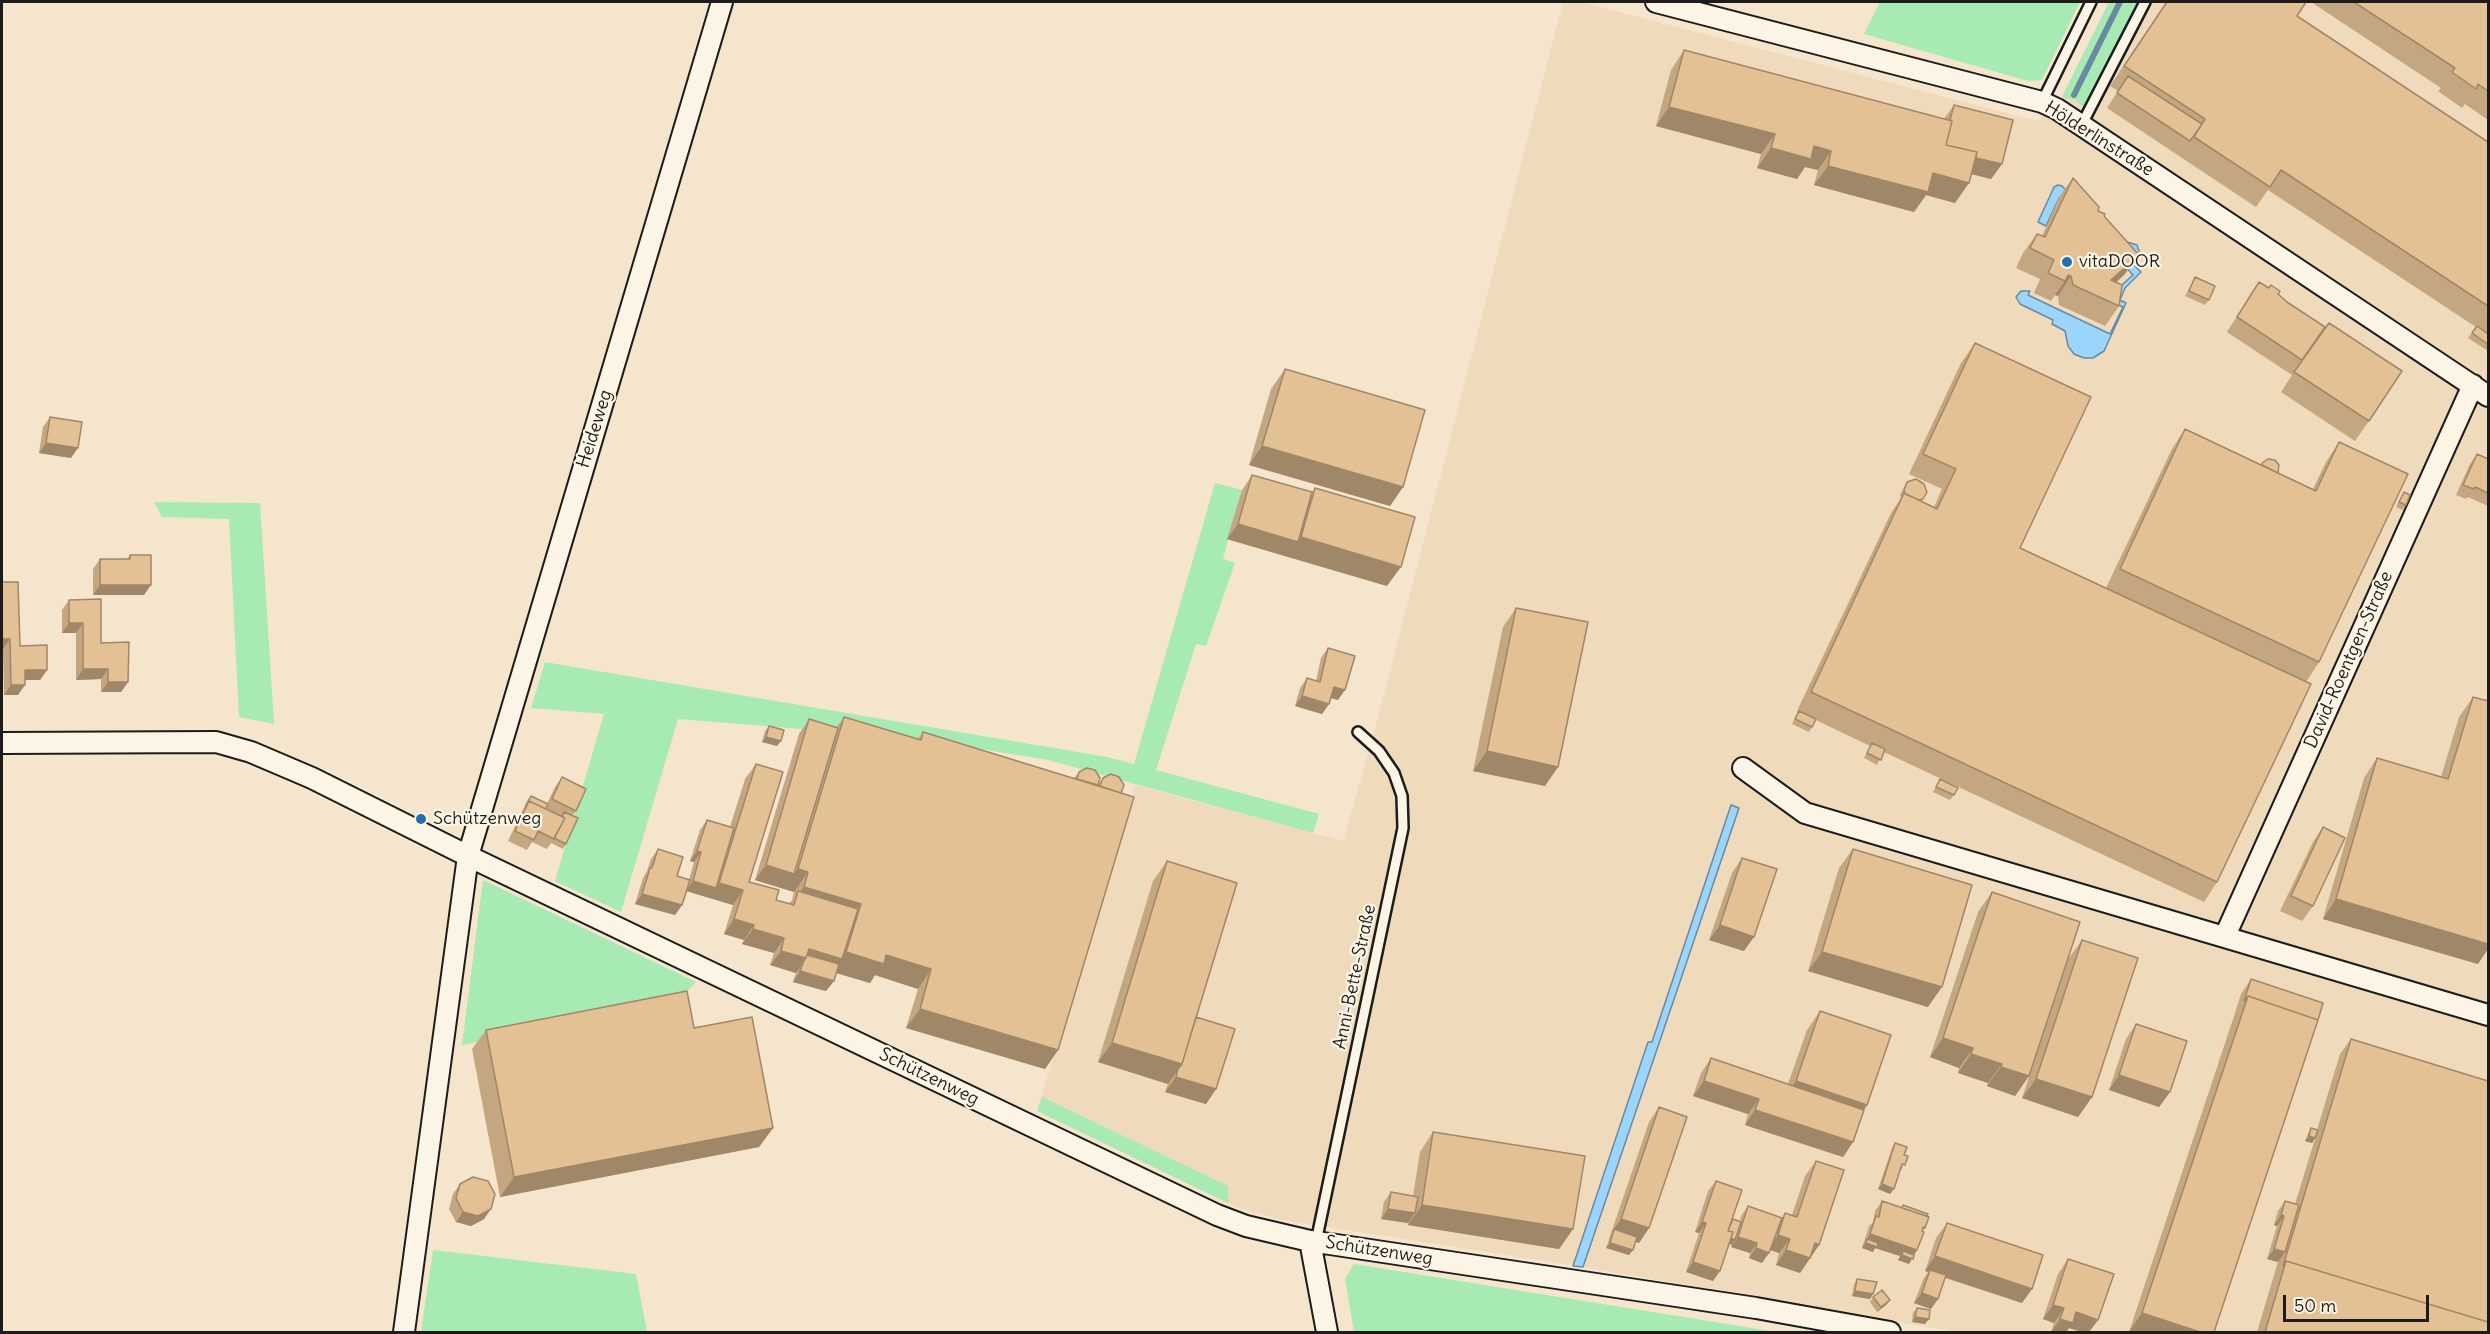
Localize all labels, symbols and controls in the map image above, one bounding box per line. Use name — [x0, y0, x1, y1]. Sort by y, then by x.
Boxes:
street label: Hölderlinstraße — [2041, 97, 2157, 181]
place label: vitaDOOR — [2079, 251, 2160, 273]
marker: vitaDOOR — [2060, 255, 2074, 269]
street label: Heideweg — [573, 387, 617, 471]
street label: David-Roentgen-Straße — [2300, 568, 2398, 752]
place label: Schützenweg — [433, 808, 541, 830]
marker: Schützenweg — [414, 812, 428, 826]
street label: Anni-Bette-Straße — [1329, 903, 1381, 1051]
street label: Schützenweg — [876, 1044, 982, 1110]
street label: Schützenweg — [1324, 1232, 1434, 1270]
scale bar — [2286, 1283, 2432, 1321]
text: 50 m — [2294, 1294, 2336, 1317]

